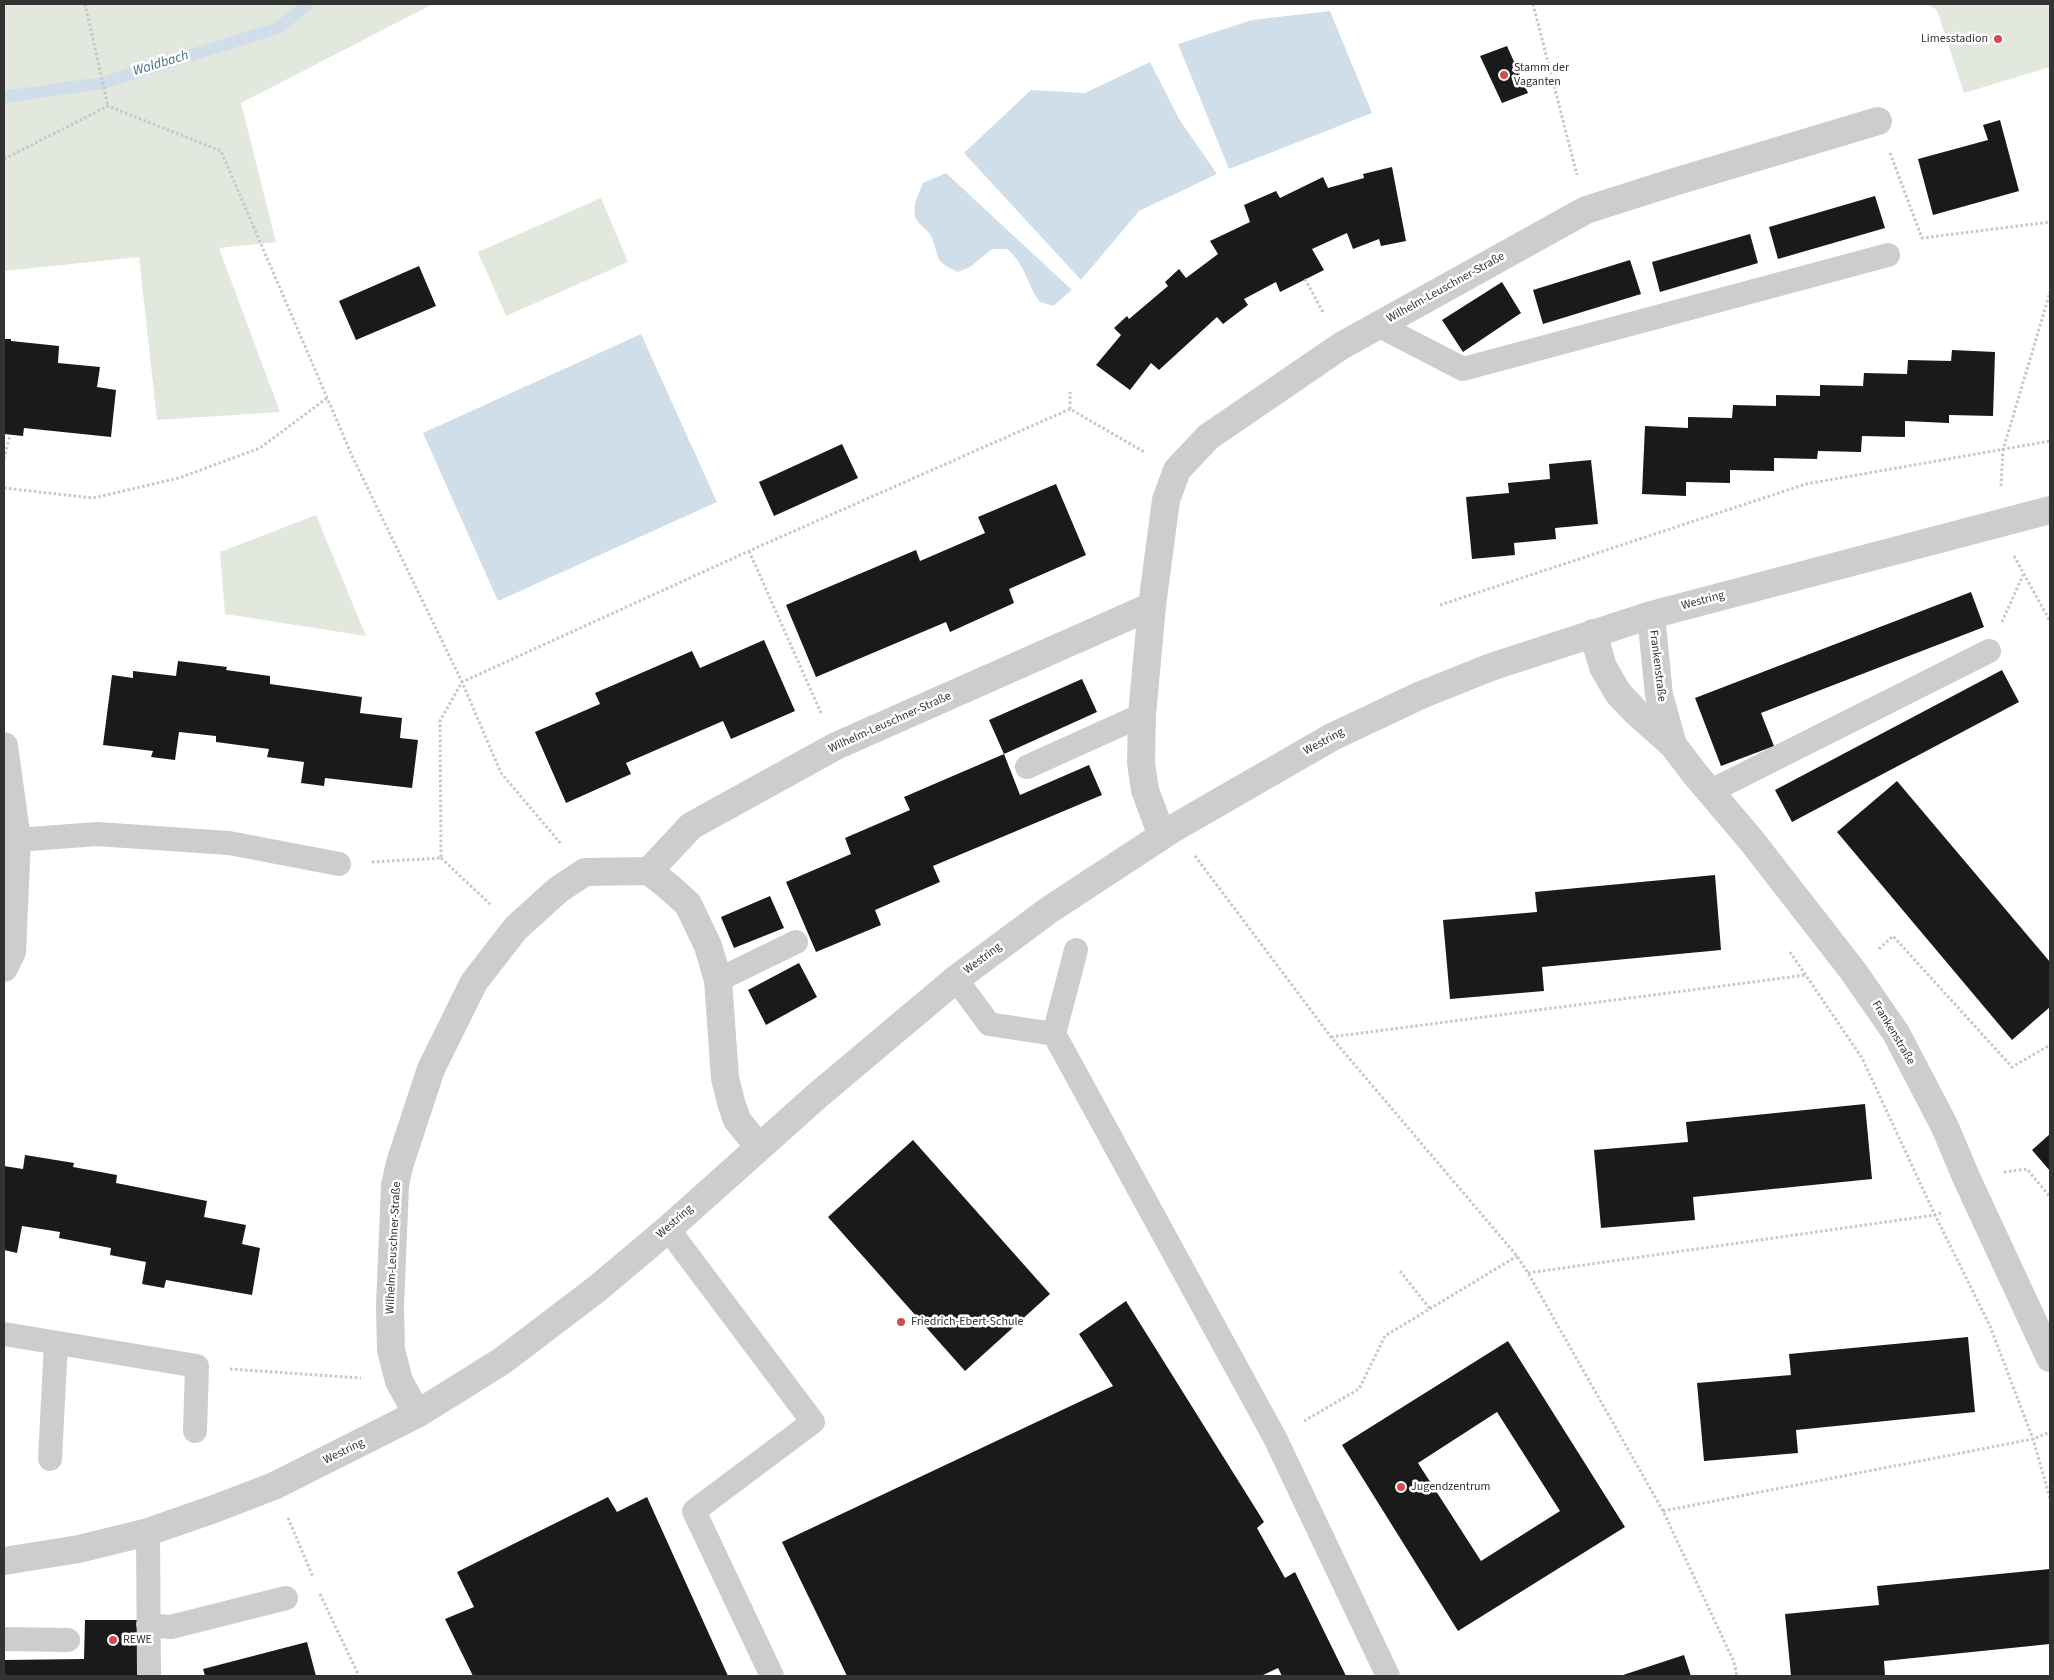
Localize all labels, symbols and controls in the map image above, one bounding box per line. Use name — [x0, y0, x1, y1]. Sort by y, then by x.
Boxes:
place label: Limesstadion — [1921, 32, 1988, 46]
marker: Limesstadion — [1992, 33, 2004, 45]
water label: Waldbach — [131, 48, 191, 80]
place label: Stamm der Vaganten — [1514, 61, 1569, 89]
marker: Stamm der Vaganten — [1498, 69, 1510, 81]
street label: Wilhelm-Leuschner-Straße — [1384, 250, 1508, 326]
street label: Westring — [1680, 588, 1726, 614]
street label: Frankenstraße — [1645, 629, 1669, 703]
street label: Wilhelm-Leuschner-Straße — [826, 689, 954, 757]
street label: Westring — [1301, 725, 1347, 759]
street label: Westring — [961, 940, 1005, 978]
street label: Frankenstraße — [1868, 998, 1918, 1068]
street label: Wilhelm-Leuschner-Straße — [383, 1181, 405, 1315]
street label: Westring — [654, 1202, 696, 1242]
place label: Friedrich-Ebert-Schule — [911, 1315, 1024, 1329]
marker: Friedrich-Ebert-Schule — [895, 1316, 907, 1328]
street label: Westring — [321, 1436, 367, 1468]
place label: Jugendzentrum — [1411, 1480, 1491, 1494]
marker: Jugendzentrum — [1395, 1481, 1407, 1493]
place label: REWE — [123, 1633, 152, 1647]
marker: REWE — [107, 1634, 119, 1646]

